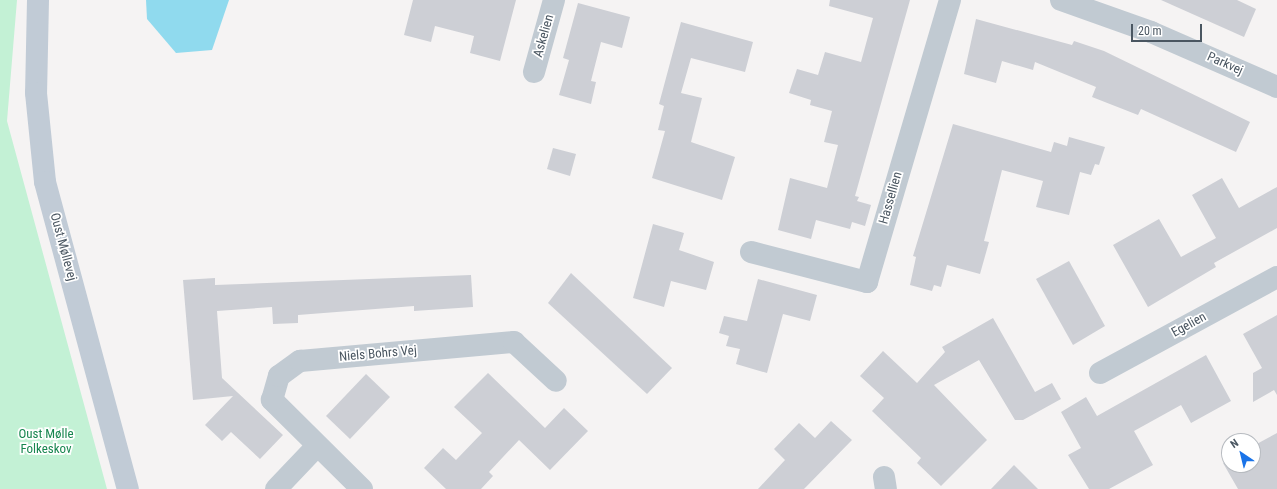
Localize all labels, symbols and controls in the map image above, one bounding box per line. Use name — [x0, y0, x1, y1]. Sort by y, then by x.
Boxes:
street label: Askelien — [530, 13, 558, 59]
scale bar — [1133, 16, 1204, 42]
text: 20 m — [1138, 24, 1162, 38]
street label: Parkvej — [1205, 49, 1245, 79]
street label: Hassellien — [876, 170, 906, 226]
street label: Oust Møllevej — [46, 211, 80, 283]
street label: Egelien — [1169, 309, 1209, 341]
street label: Niels Bohrs Vej — [339, 343, 417, 365]
park label: Oust Mølle Folkeskov — [18, 427, 74, 458]
north arrow — [1221, 433, 1261, 473]
text: N — [1228, 436, 1241, 451]

